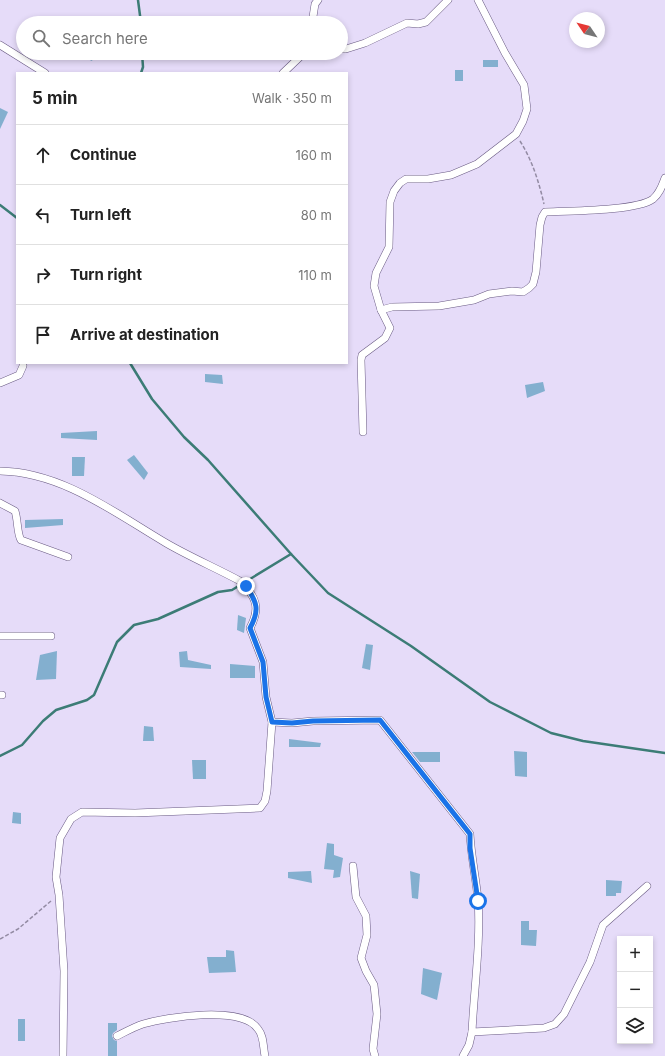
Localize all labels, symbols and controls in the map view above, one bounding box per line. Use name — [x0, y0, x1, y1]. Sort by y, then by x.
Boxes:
north arrow — [569, 12, 605, 48]
search box — [16, 16, 348, 60]
icon: search — [30, 27, 52, 49]
text: Search here — [62, 29, 148, 48]
text: 5 min — [32, 88, 78, 108]
text: Walk · 350 m — [252, 90, 332, 106]
icon: ahead — [32, 144, 54, 166]
text: Continue — [70, 145, 137, 164]
text: 160 m — [295, 147, 332, 163]
icon: left — [32, 204, 54, 226]
text: Turn left — [70, 205, 131, 224]
text: 80 m — [301, 207, 332, 223]
icon: right — [32, 264, 54, 286]
text: Turn right — [70, 265, 142, 284]
text: 110 m — [298, 267, 332, 283]
icon: arrive — [32, 324, 54, 346]
text: Arrive at destination — [70, 325, 219, 344]
route end — [237, 577, 255, 595]
route start — [469, 892, 487, 910]
map controls — [617, 936, 653, 1044]
button: + — [617, 936, 653, 972]
button: − — [617, 972, 653, 1008]
button: layers — [617, 1008, 653, 1044]

